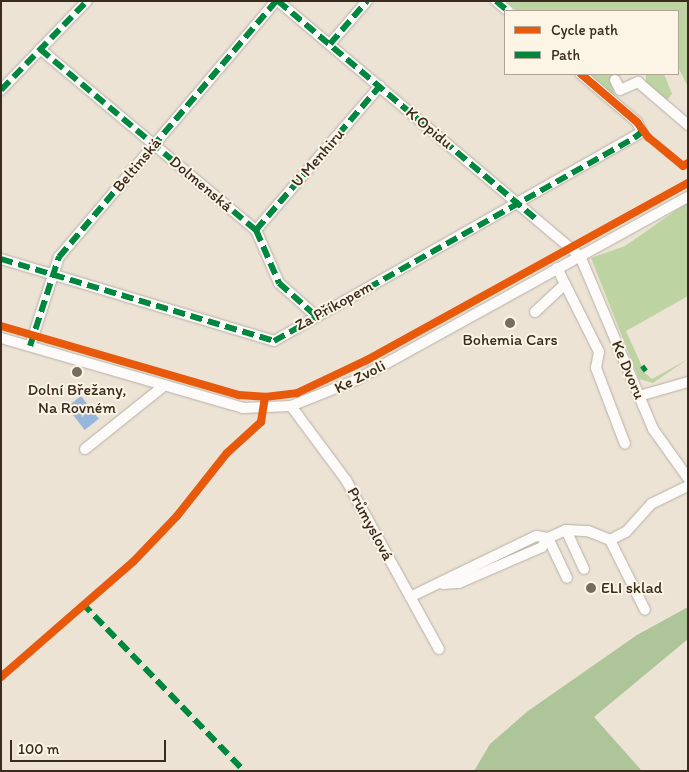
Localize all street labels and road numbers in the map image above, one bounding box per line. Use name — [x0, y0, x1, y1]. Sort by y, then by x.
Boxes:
street label: K Opidu — [402, 103, 456, 153]
street label: U Menhiru — [287, 125, 349, 191]
street label: Beltinská — [109, 134, 165, 196]
street label: Dolmenská — [166, 152, 236, 216]
street label: Za Příkopem — [292, 277, 376, 335]
street label: Ke Dvoru — [607, 338, 649, 402]
street label: Ke Zvoli — [331, 356, 389, 398]
street label: Průmyslová — [343, 484, 397, 564]

